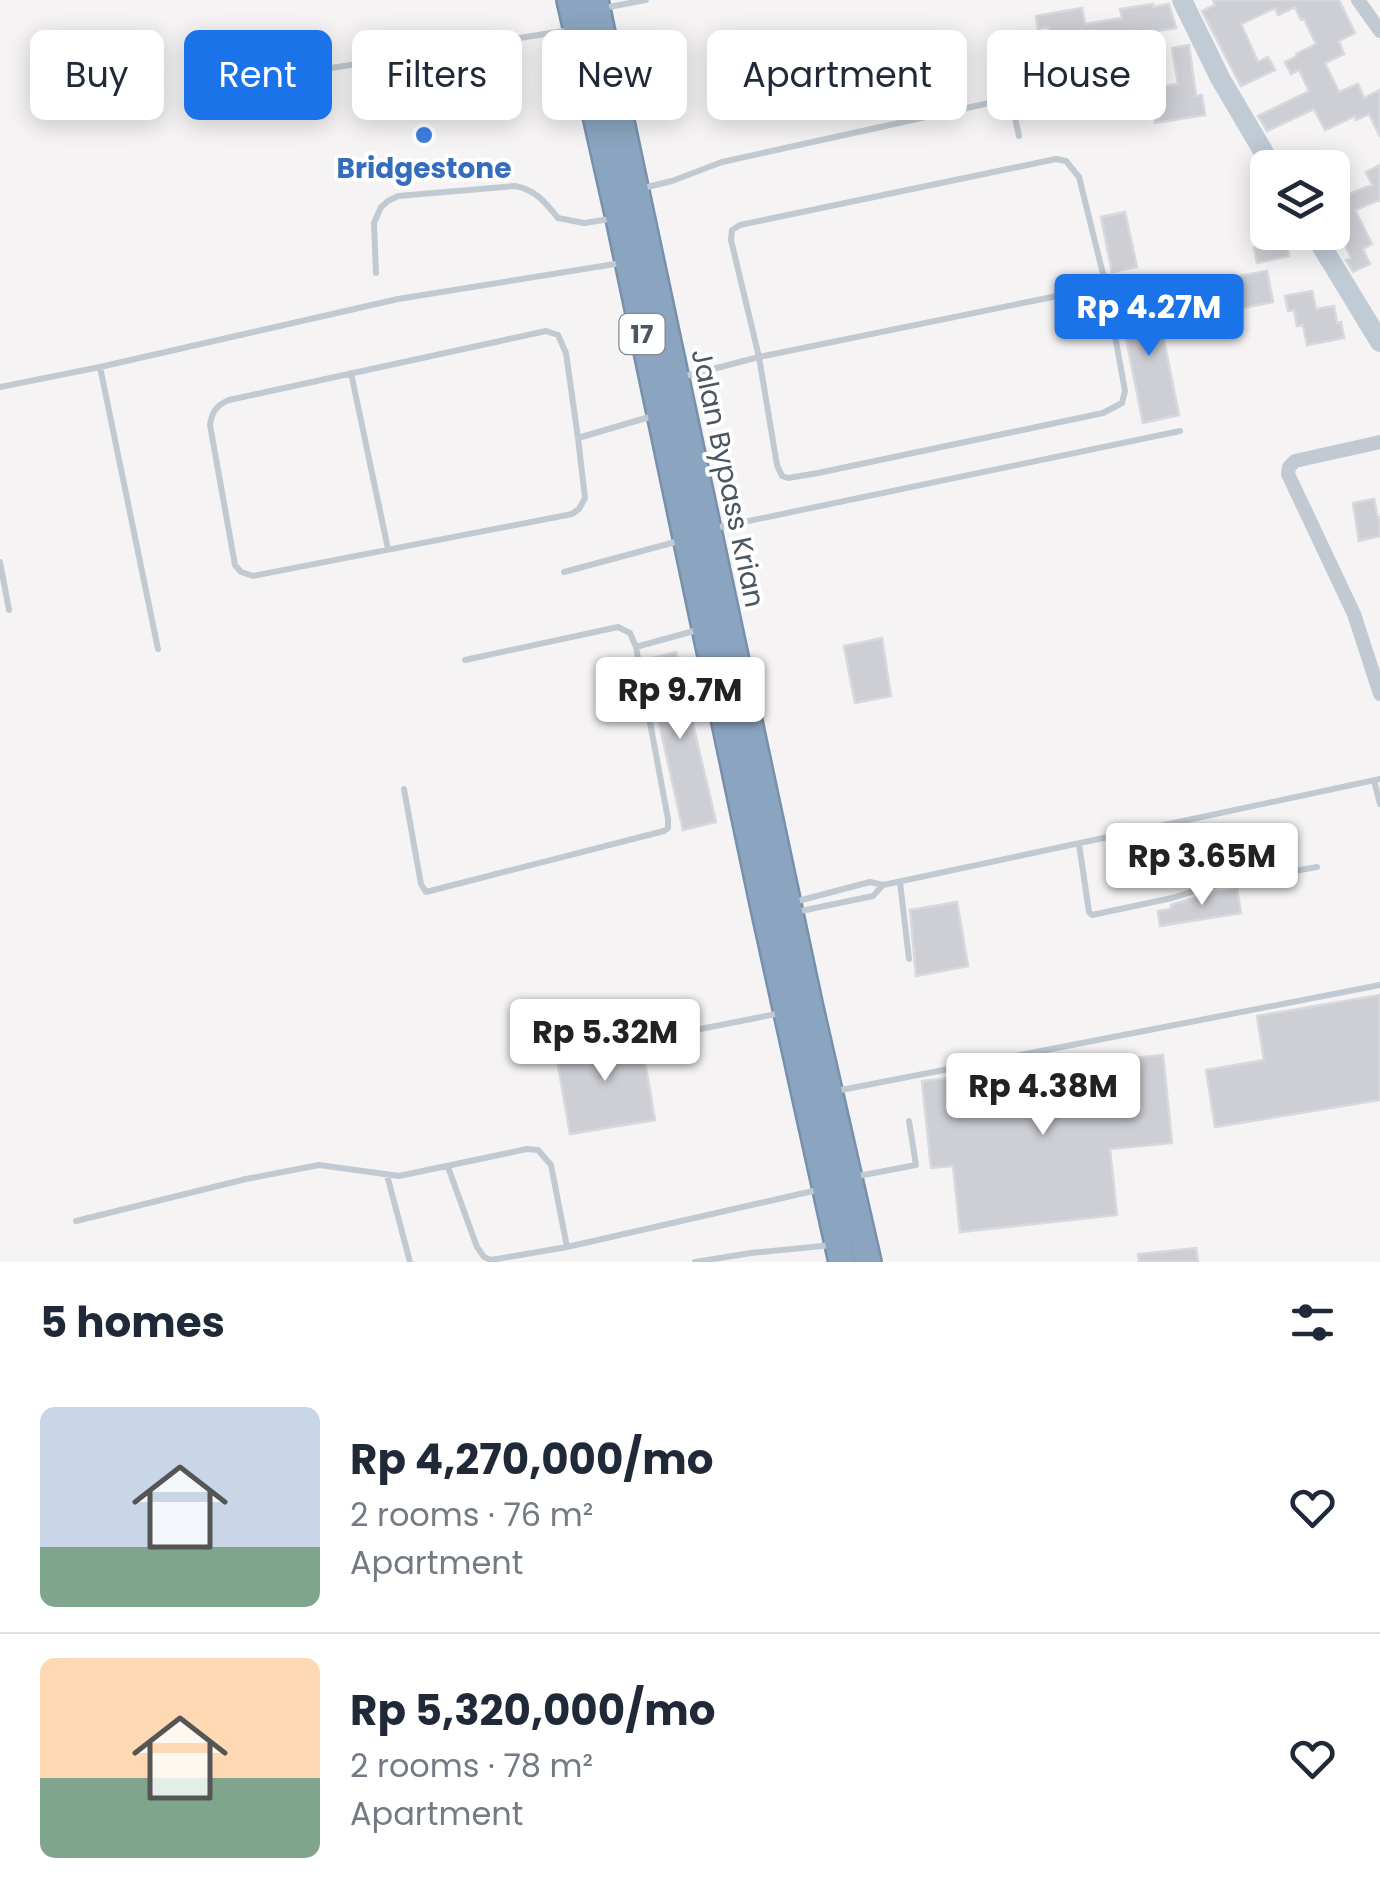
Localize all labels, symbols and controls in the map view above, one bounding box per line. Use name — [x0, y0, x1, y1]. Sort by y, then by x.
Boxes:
chip: Buy — [30, 30, 164, 120]
chip: Rent — [184, 30, 332, 120]
chip: Filters — [352, 30, 522, 120]
chip: New — [542, 30, 687, 120]
chip: Apartment — [707, 30, 967, 120]
chip: House — [987, 30, 1166, 120]
marker: Bridgestone — [413, 124, 435, 146]
place label: Bridgestone — [337, 149, 511, 188]
map controls — [1250, 150, 1350, 250]
button: layers — [1250, 150, 1350, 250]
pin: Rp 4.27M — [1046, 274, 1252, 359]
text: Rp 4.27M — [1077, 284, 1221, 329]
road number: 17 — [620, 314, 664, 354]
street label: Jalan Bypass Krian — [682, 345, 774, 611]
pin: Rp 9.7M — [588, 657, 772, 742]
text: Rp 9.7M — [618, 667, 742, 712]
pin: Rp 3.65M — [1099, 823, 1305, 908]
text: Rp 3.65M — [1128, 833, 1276, 878]
pin: Rp 5.32M — [502, 999, 708, 1084]
text: Rp 5.32M — [532, 1009, 678, 1054]
pin: Rp 4.38M — [940, 1053, 1146, 1138]
text: Rp 4.38M — [968, 1063, 1118, 1108]
text: 5 homes — [40, 1293, 225, 1352]
icon: filters — [1285, 1295, 1340, 1350]
text: Rp 4,270,000/mo — [350, 1430, 714, 1489]
icon: home — [120, 1447, 240, 1567]
icon: heart — [1285, 1480, 1340, 1535]
text: 2 rooms · 76 m² — [350, 1492, 593, 1537]
text: Apartment — [350, 1540, 523, 1585]
text: Rp 5,320,000/mo — [350, 1681, 715, 1740]
icon: home — [120, 1698, 240, 1818]
icon: heart — [1285, 1731, 1340, 1786]
text: 2 rooms · 78 m² — [350, 1743, 593, 1788]
text: Apartment — [350, 1791, 523, 1836]

